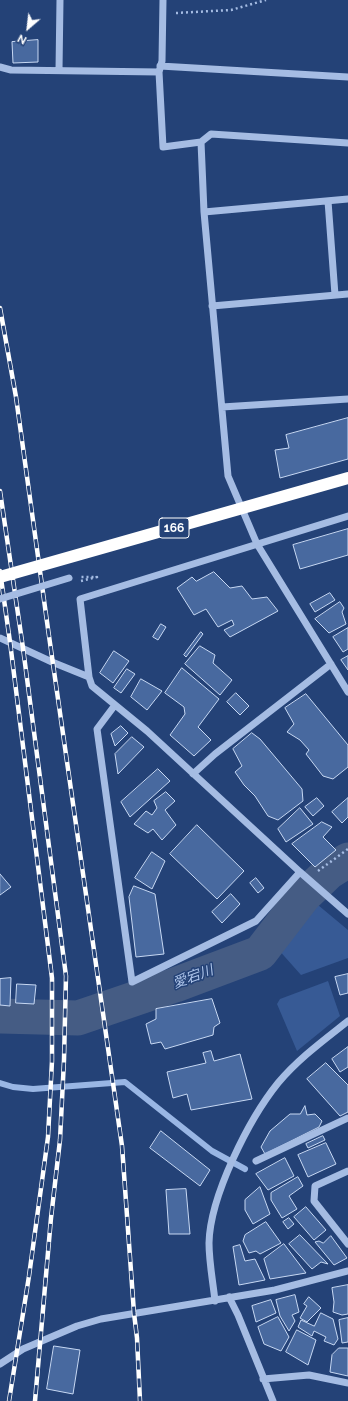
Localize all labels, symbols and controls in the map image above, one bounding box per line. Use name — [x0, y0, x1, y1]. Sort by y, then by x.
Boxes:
north arrow — [8, 8, 48, 48]
text: N — [15, 31, 29, 47]
road number: 166 — [159, 518, 189, 538]
water label: 愛宕川 — [170, 962, 216, 992]

